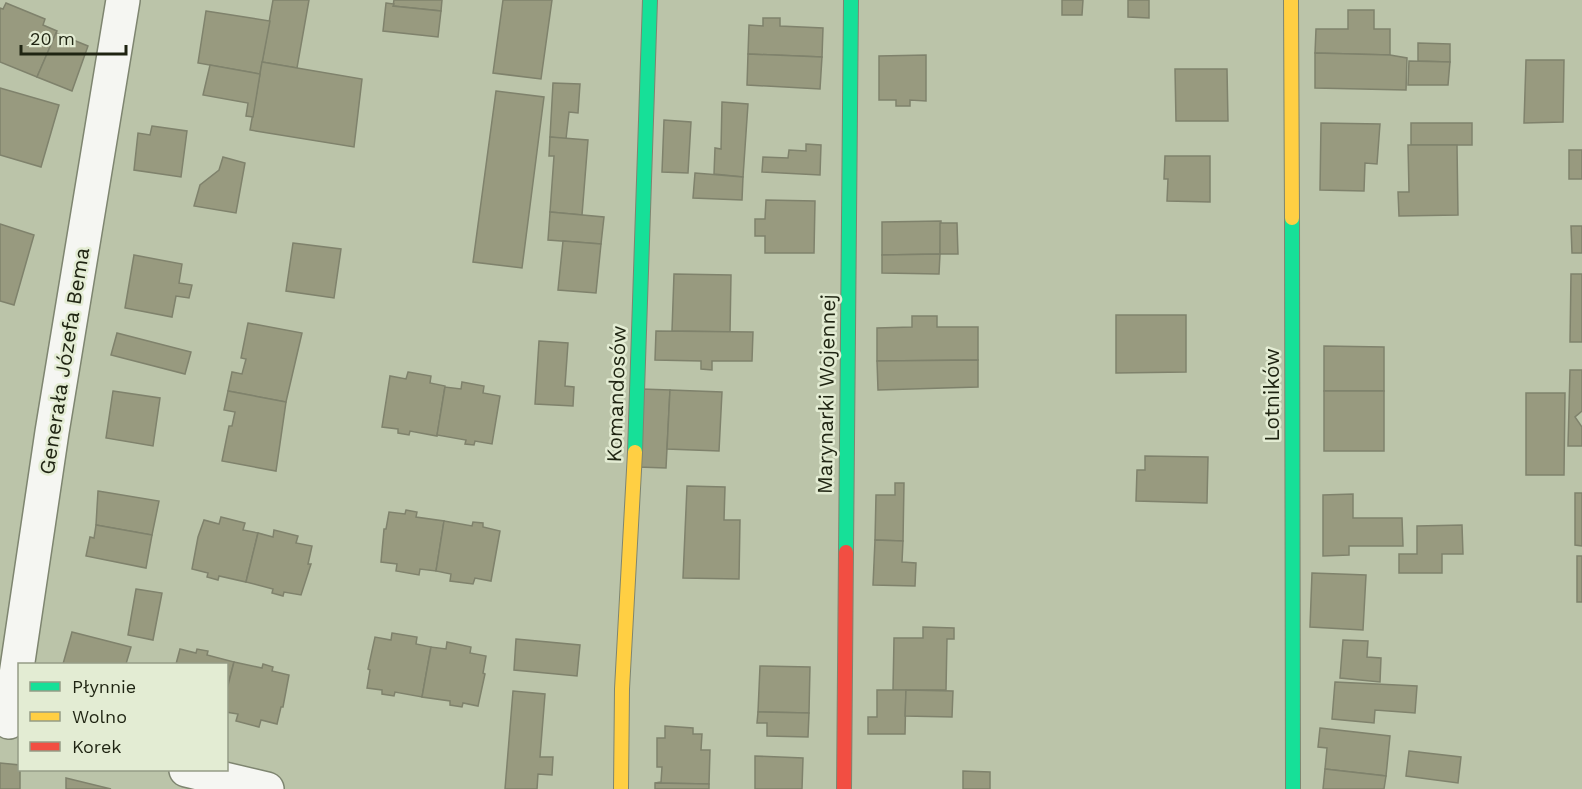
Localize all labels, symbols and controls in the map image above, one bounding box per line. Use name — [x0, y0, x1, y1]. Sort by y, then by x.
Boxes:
scale bar — [21, 18, 126, 56]
text: 20 m — [30, 28, 75, 49]
street label: Generała Józefa Bema — [34, 246, 94, 476]
street label: Marynarki Wojennej — [812, 294, 840, 494]
street label: Komandosów — [601, 325, 631, 463]
street label: Lotników — [1259, 348, 1284, 442]
legend — [18, 663, 228, 771]
text: Płynnie — [72, 676, 136, 697]
text: Wolno — [72, 706, 127, 727]
text: Korek — [72, 736, 122, 757]

